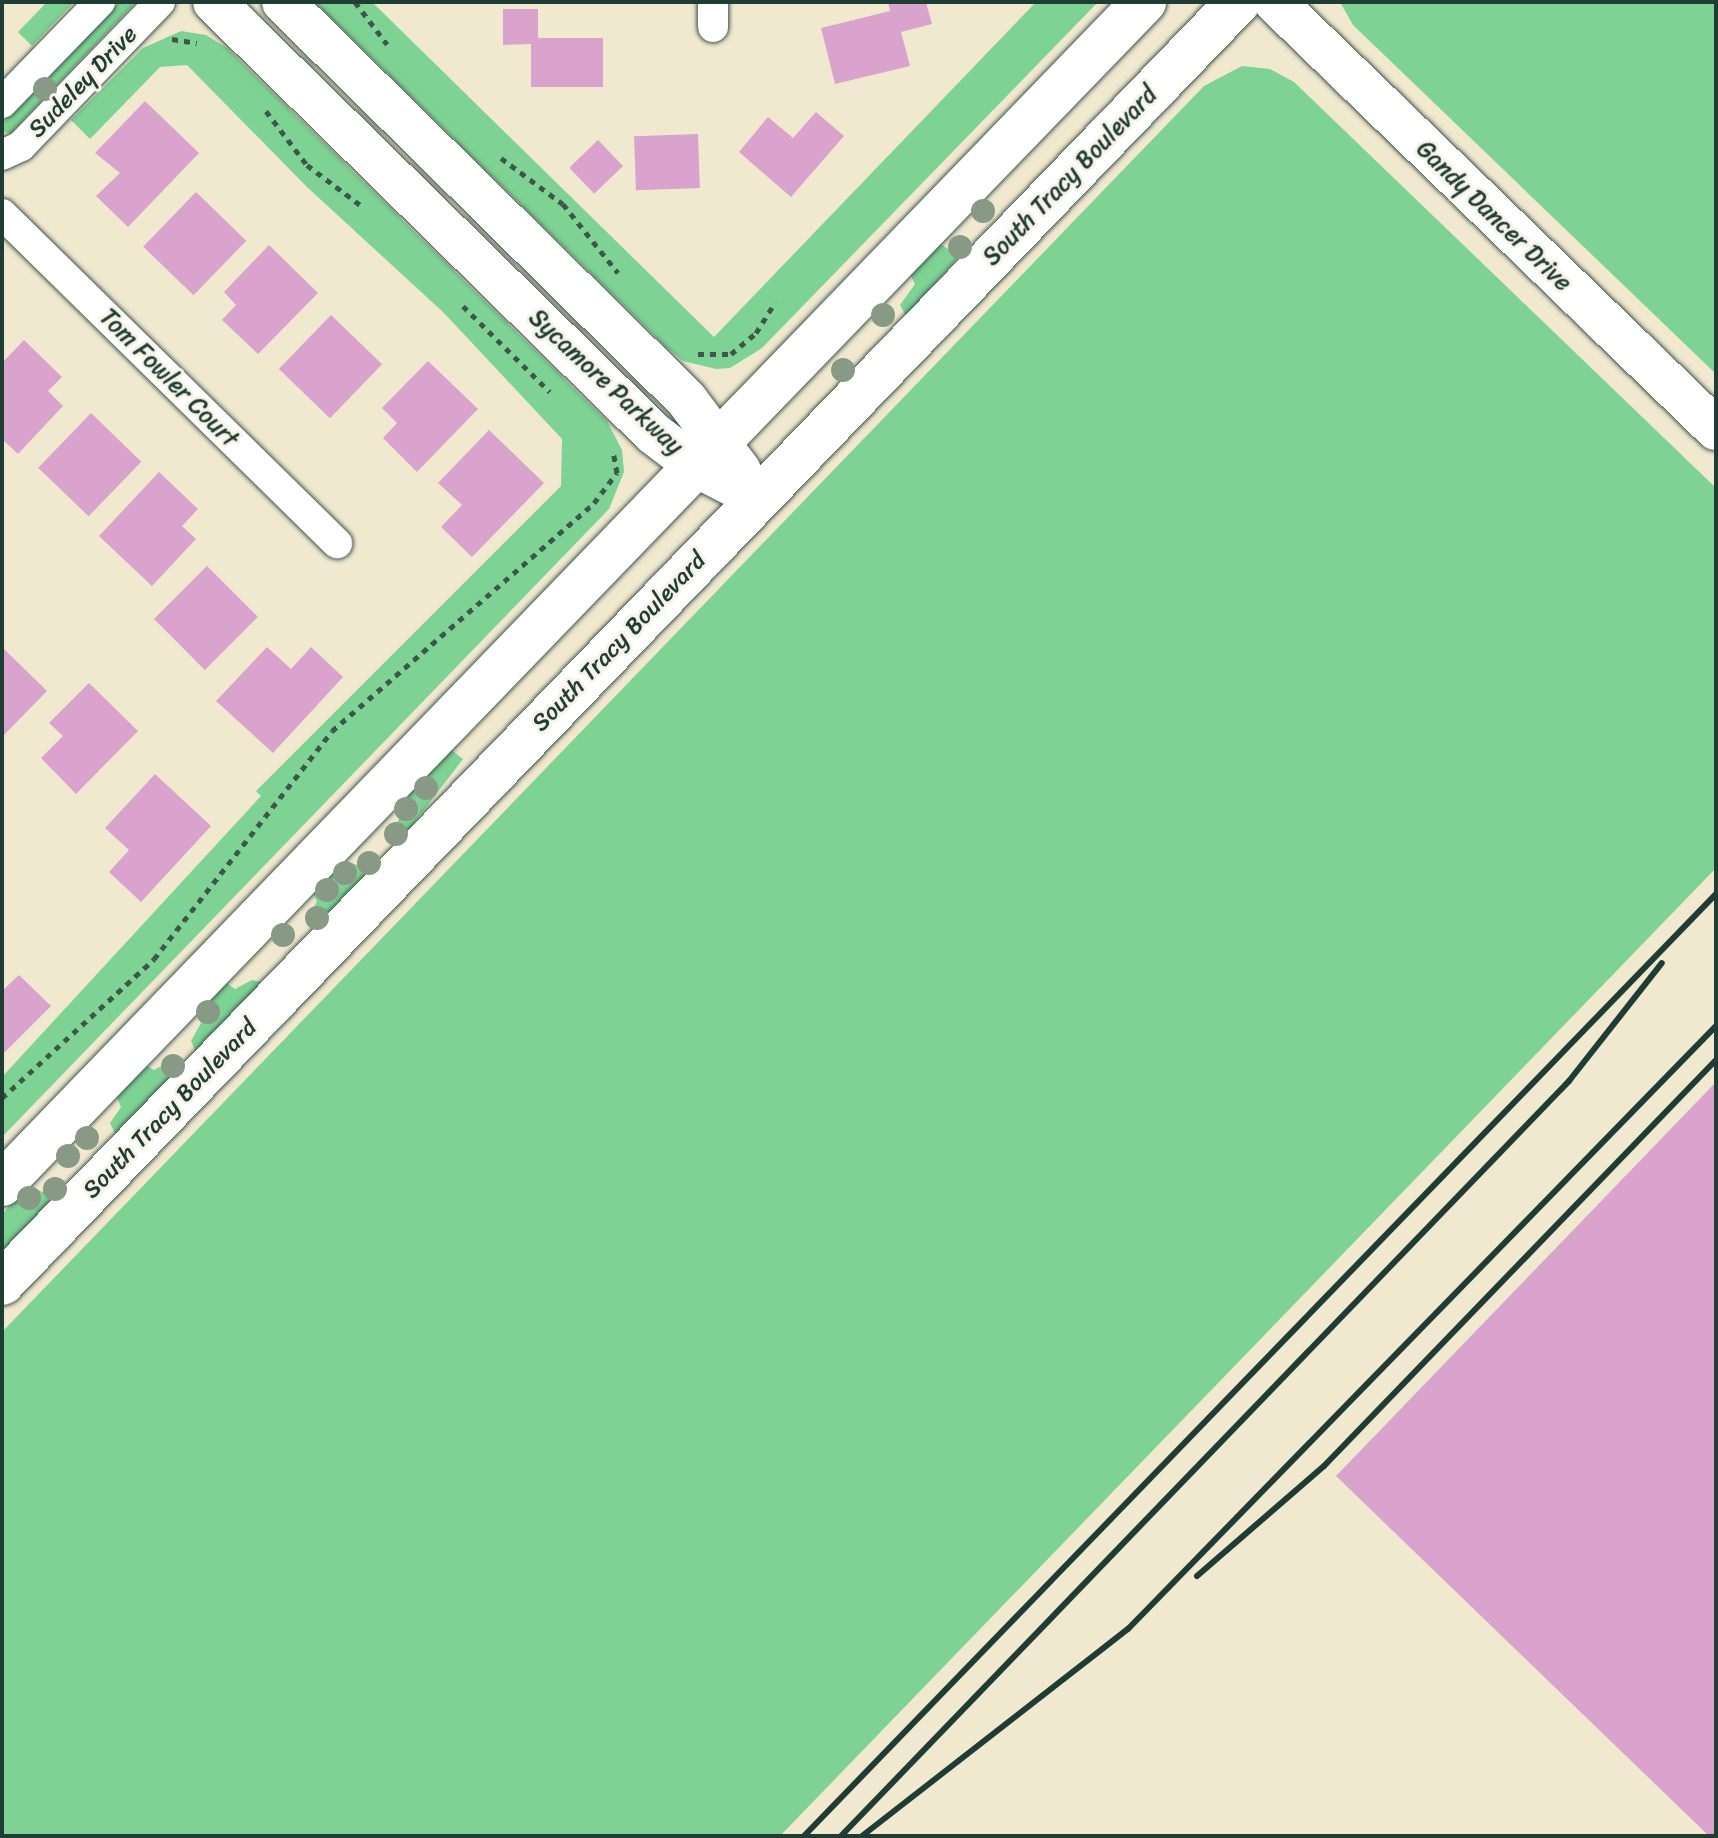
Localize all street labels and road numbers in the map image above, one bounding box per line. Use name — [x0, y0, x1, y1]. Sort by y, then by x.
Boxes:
street label: Sudeley Drive — [23, 20, 143, 144]
street label: South Tracy Boulevard — [977, 81, 1163, 271]
street label: Gandy Dancer Drive — [1410, 134, 1578, 298]
street label: Tom Fowler Court — [93, 302, 245, 454]
street label: Sycamore Parkway — [523, 303, 689, 461]
street label: South Tracy Boulevard — [526, 547, 712, 737]
street label: South Tracy Boulevard — [77, 1014, 263, 1204]

